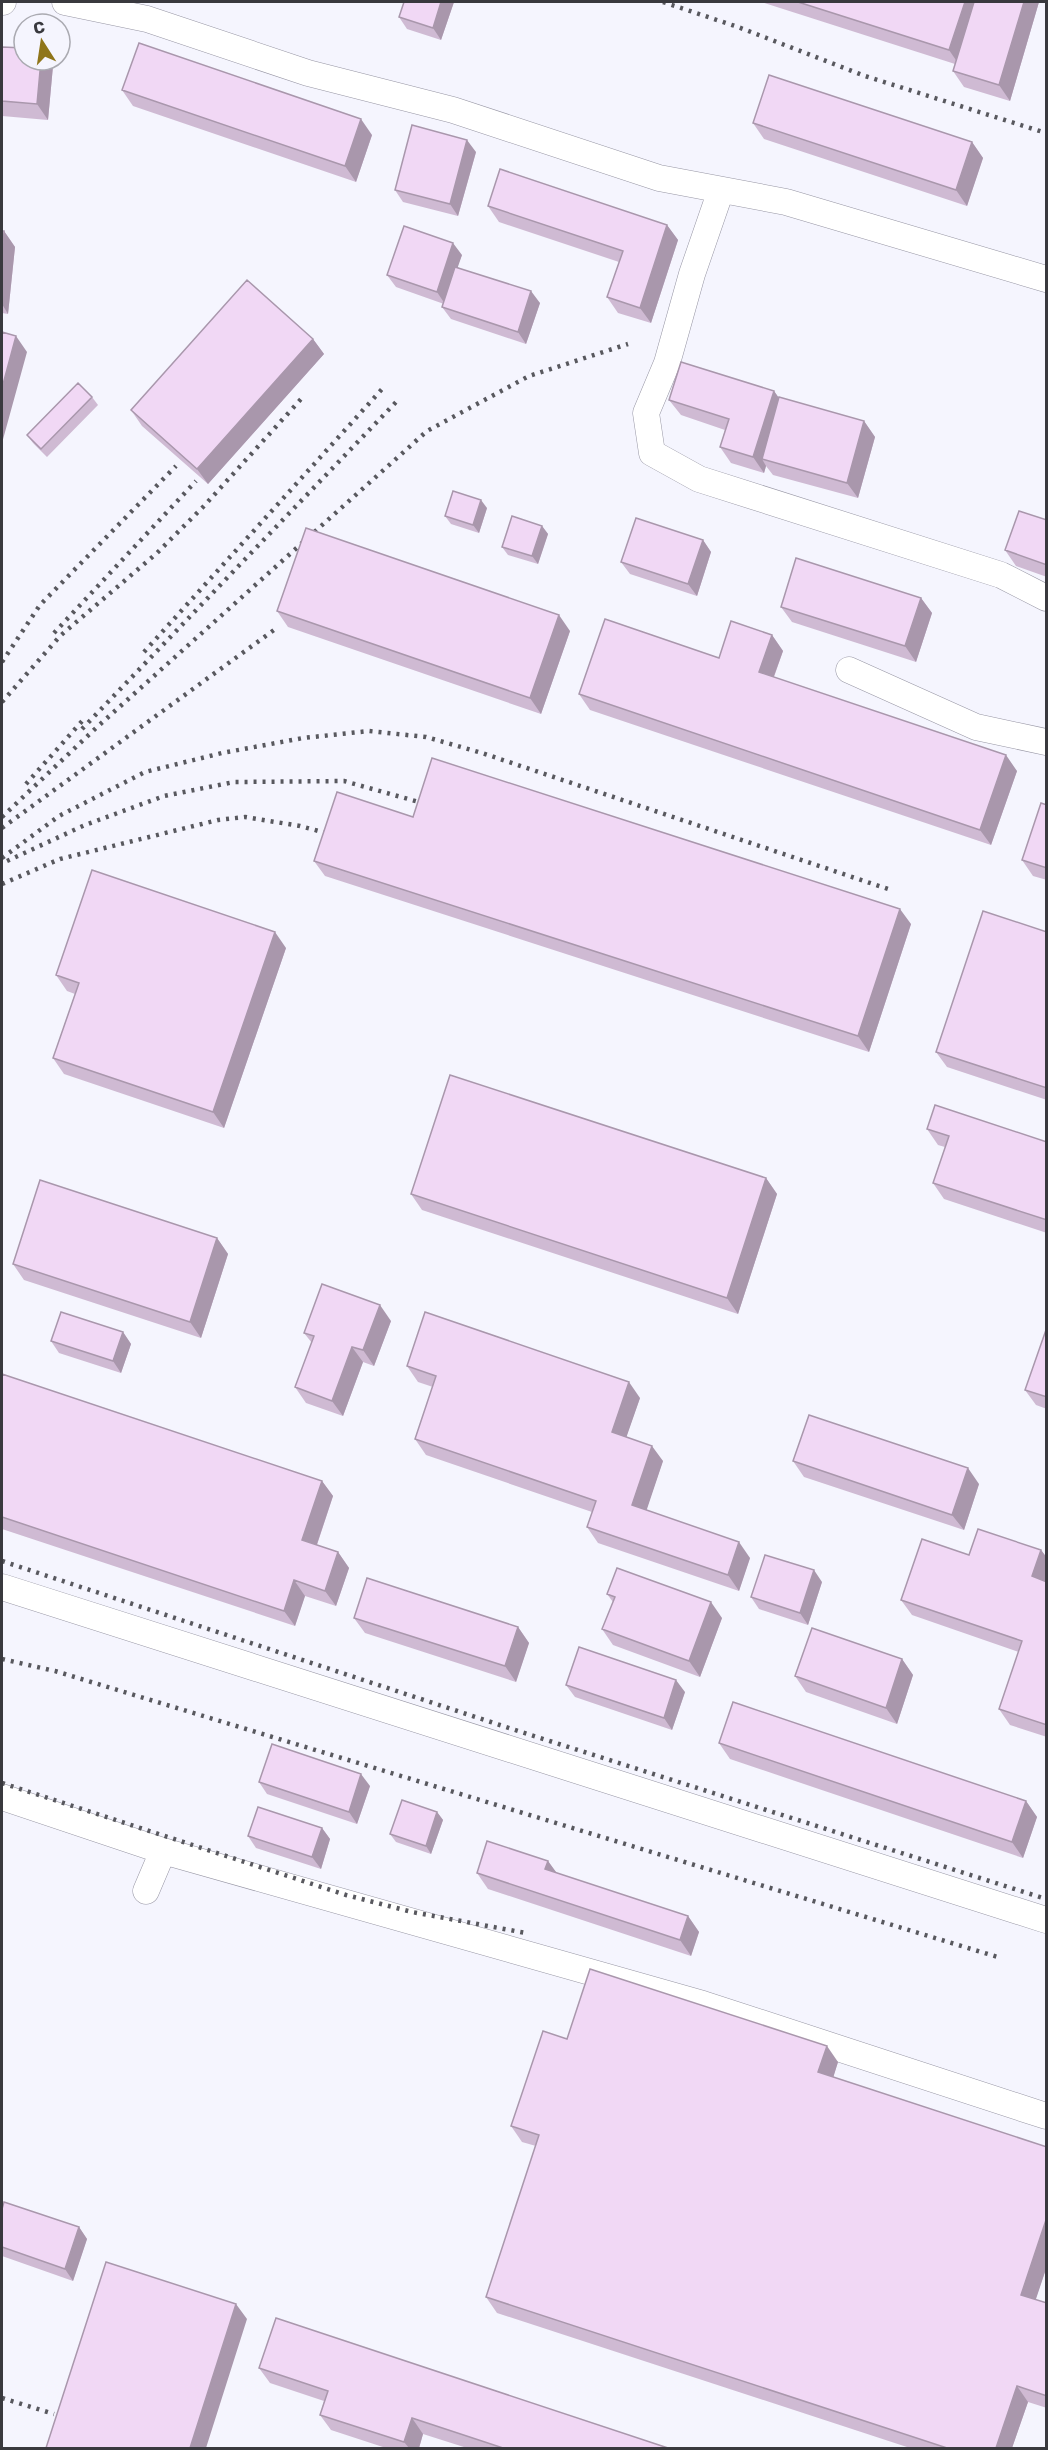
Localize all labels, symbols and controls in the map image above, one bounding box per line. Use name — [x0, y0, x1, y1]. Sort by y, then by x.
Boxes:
north arrow — [12, 12, 72, 72]
text: С — [32, 17, 46, 38]

